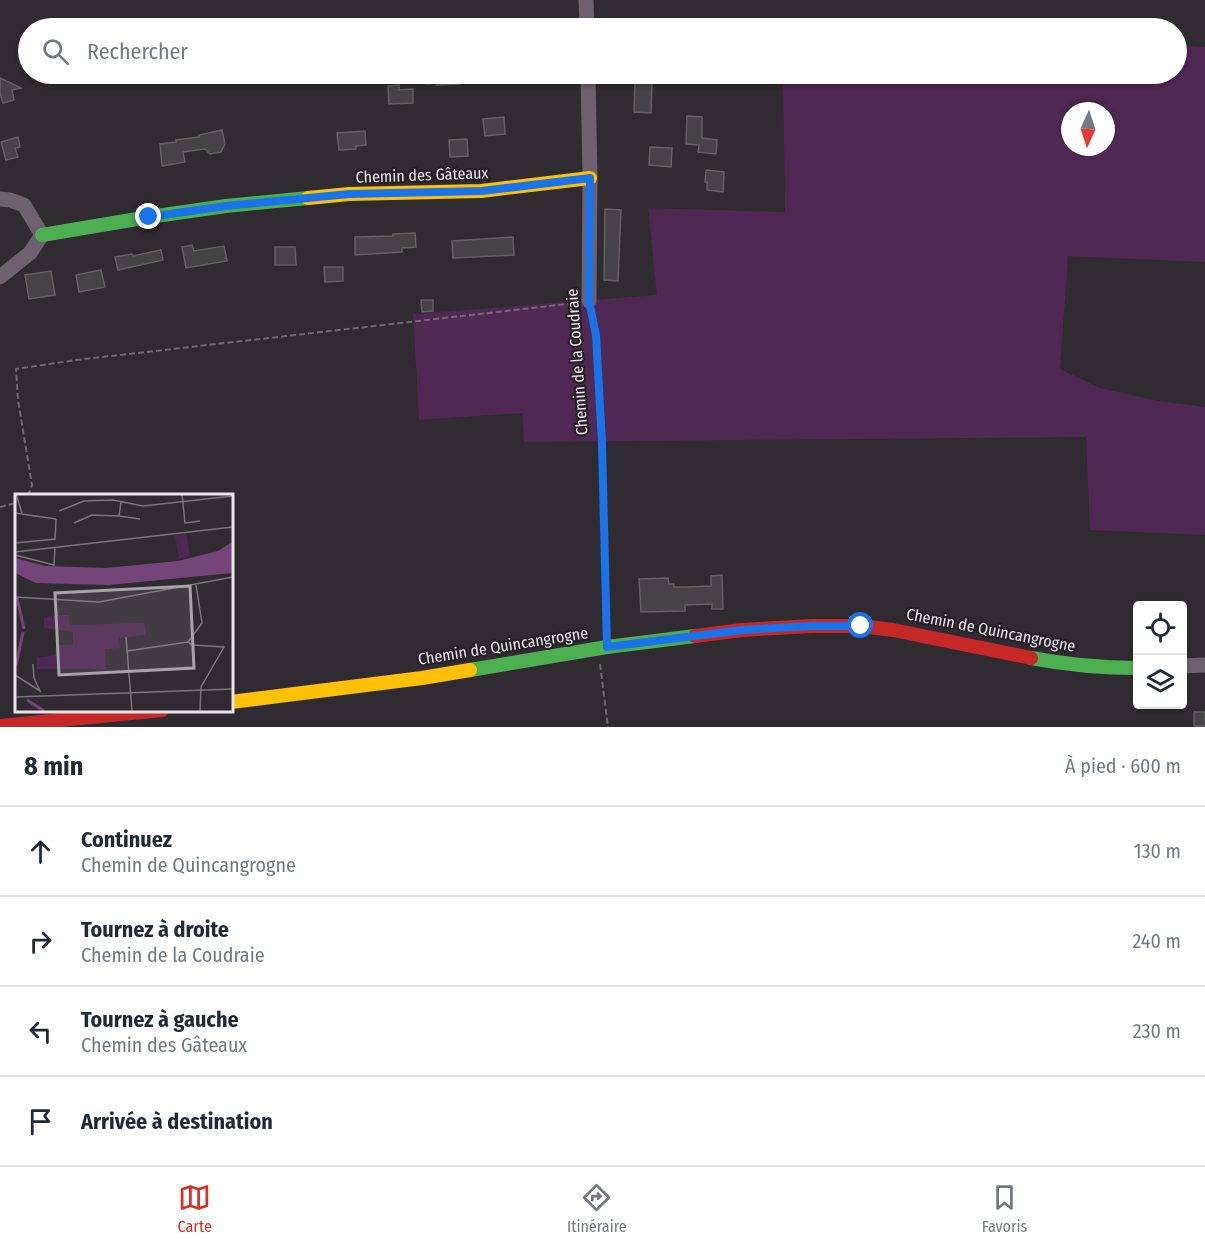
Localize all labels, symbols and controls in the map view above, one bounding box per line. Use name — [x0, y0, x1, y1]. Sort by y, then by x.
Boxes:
search box — [18, 18, 1187, 84]
icon: search — [39, 35, 72, 68]
text: Rechercher — [87, 38, 188, 65]
north arrow — [1061, 102, 1115, 156]
street label: Chemin des Gâteaux — [355, 163, 489, 187]
route end — [135, 203, 161, 229]
street label: Chemin de la Coudraie — [562, 288, 592, 436]
inset map — [15, 494, 232, 712]
map controls — [1133, 601, 1187, 709]
button: locate — [1133, 601, 1187, 655]
street label: Chemin de Quincangrogne — [905, 604, 1077, 656]
route start — [847, 612, 873, 638]
street label: Chemin de Quincangrogne — [417, 623, 589, 669]
button: layers — [1133, 655, 1187, 709]
text: 8 min — [24, 751, 83, 782]
text: À pied · 600 m — [1065, 754, 1181, 778]
text: Continuez — [81, 826, 172, 853]
icon: ahead — [24, 835, 57, 868]
text: 130 m — [1134, 839, 1181, 863]
text: Chemin de Quincangrogne — [81, 853, 296, 877]
text: Tournez à droite — [81, 916, 229, 943]
icon: right — [24, 925, 57, 958]
text: 240 m — [1132, 929, 1181, 953]
text: Chemin de la Coudraie — [81, 943, 265, 967]
text: Tournez à gauche — [81, 1006, 239, 1033]
icon: left — [24, 1015, 57, 1048]
text: 230 m — [1133, 1019, 1181, 1043]
text: Chemin des Gâteaux — [81, 1033, 247, 1057]
icon: arrive — [24, 1105, 57, 1138]
text: Arrivée à destination — [81, 1108, 273, 1135]
tab: Carte — [178, 1181, 212, 1236]
tab: Itinéraire — [567, 1181, 627, 1236]
tab: Favoris — [982, 1181, 1027, 1236]

